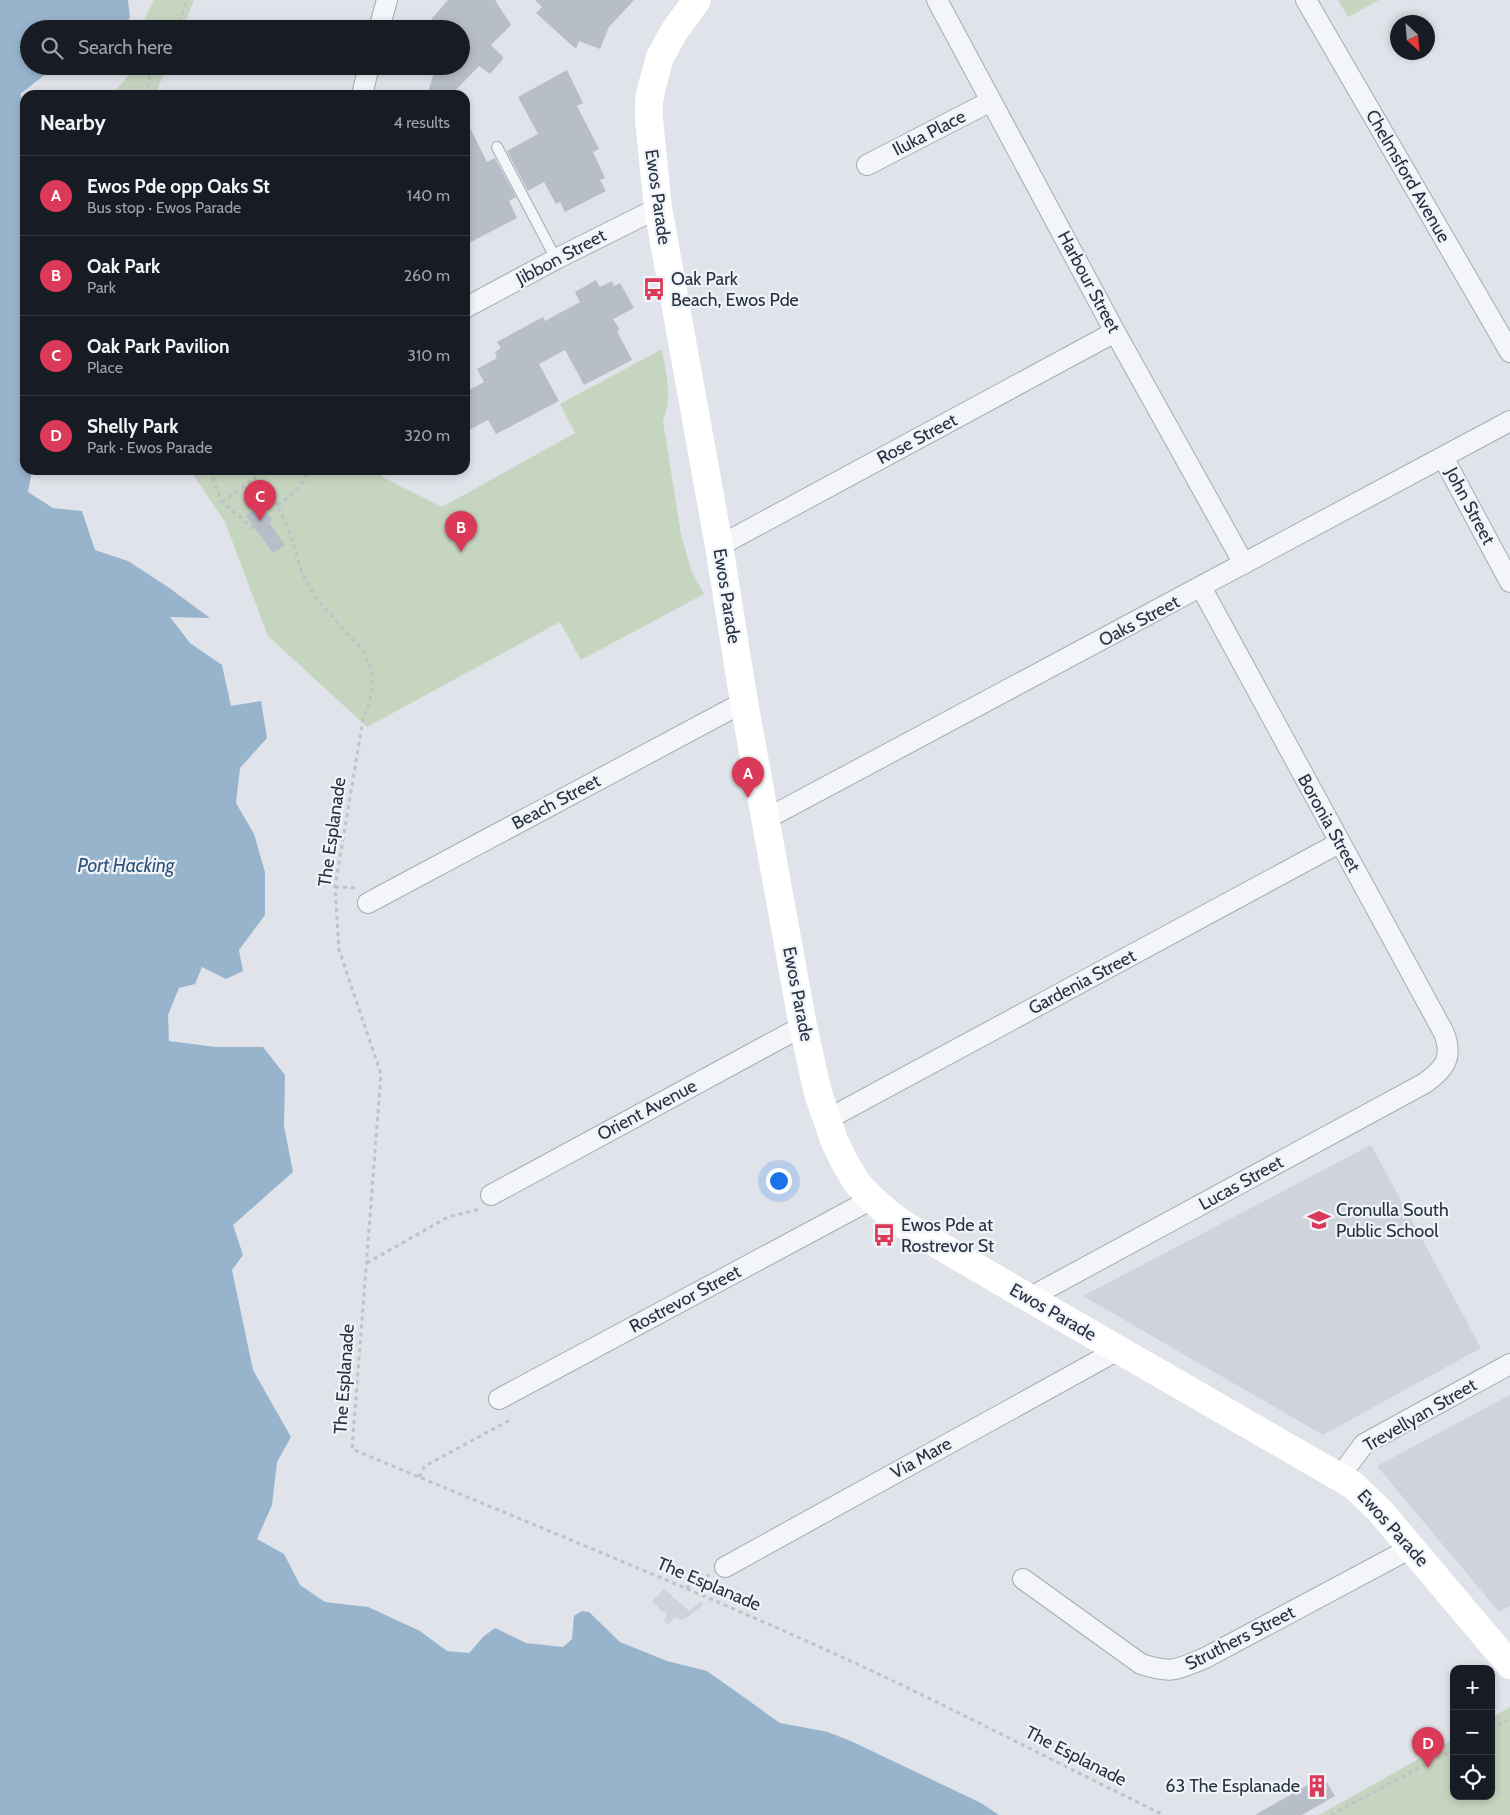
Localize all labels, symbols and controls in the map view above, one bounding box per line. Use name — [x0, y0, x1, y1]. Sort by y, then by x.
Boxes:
north arrow — [1390, 15, 1435, 60]
search box — [20, 20, 470, 75]
icon: search — [38, 34, 66, 62]
text: Search here — [78, 36, 172, 59]
street label: Iluka Place — [889, 105, 969, 161]
street label: Chelmsford Avenue — [1361, 106, 1455, 246]
text: Nearby — [40, 110, 106, 135]
text: 4 results — [393, 113, 450, 132]
street label: Ewos Parade — [640, 148, 676, 246]
text: Ewos Pde opp Oaks St — [87, 175, 270, 198]
text: A — [51, 186, 61, 205]
text: 140 m — [407, 186, 450, 205]
text: Bus stop · Ewos Parade — [87, 198, 241, 217]
street label: Jibbon Street — [511, 224, 610, 290]
street label: Harbour Street — [1053, 227, 1125, 337]
text: Oak Park — [87, 255, 160, 278]
text: B — [51, 266, 61, 285]
text: 260 m — [404, 266, 450, 285]
place label: Oak Park Beach, Ewos Pde — [671, 268, 799, 311]
bus stop icon: Oak Park Beach, Ewos Pde — [641, 276, 667, 302]
text: Park — [87, 278, 116, 297]
text: Oak Park Pavilion — [87, 335, 230, 358]
text: C — [51, 346, 61, 365]
text: 310 m — [407, 346, 450, 365]
text: Place — [87, 358, 123, 377]
street label: Rose Street — [873, 409, 961, 469]
text: Shelly Park — [87, 415, 179, 438]
text: D — [50, 426, 62, 445]
text: 320 m — [404, 426, 450, 445]
text: Park · Ewos Parade — [87, 438, 212, 457]
street label: John Street — [1440, 463, 1500, 548]
pin: C — [244, 480, 276, 521]
pin: B — [445, 511, 477, 552]
street label: Ewos Parade — [709, 547, 745, 645]
street label: Oaks Street — [1095, 591, 1183, 651]
pin: A — [732, 757, 764, 798]
street label: Beach Street — [508, 770, 604, 834]
street label: Boronia Street — [1293, 770, 1365, 876]
street label: The Esplanade — [313, 776, 351, 888]
water label: Port Hacking — [78, 854, 176, 877]
street label: Ewos Parade — [778, 945, 818, 1043]
street label: Gardenia Street — [1025, 945, 1139, 1019]
street label: Orient Avenue — [593, 1075, 701, 1145]
street label: Lucas Street — [1195, 1151, 1287, 1215]
your location — [766, 1168, 792, 1194]
place label: Cronulla South Public School — [1336, 1199, 1449, 1242]
school or university icon: Cronulla South Public School — [1306, 1207, 1332, 1233]
place label: Ewos Pde at Rostrevor St — [901, 1214, 994, 1257]
bus stop icon: Ewos Pde at Rostrevor St — [871, 1222, 897, 1248]
street label: Rostrevor Street — [625, 1260, 745, 1338]
street label: Ewos Parade — [1006, 1278, 1100, 1346]
street label: The Esplanade — [329, 1323, 359, 1435]
street label: Trevellyan Street — [1360, 1374, 1480, 1456]
street label: Via Mare — [887, 1432, 955, 1484]
street label: Ewos Parade — [1353, 1485, 1433, 1571]
street label: The Esplanade — [654, 1552, 764, 1616]
street label: Struthers Street — [1182, 1601, 1298, 1675]
map controls — [1450, 1665, 1495, 1800]
button: + — [1450, 1665, 1495, 1710]
button: − — [1450, 1710, 1495, 1755]
street label: The Esplanade — [1022, 1721, 1130, 1791]
pin: D — [1412, 1727, 1444, 1768]
button: locate — [1450, 1755, 1495, 1800]
building icon: 63 The Esplanade — [1304, 1773, 1330, 1799]
place label: 63 The Esplanade — [1165, 1775, 1300, 1797]

